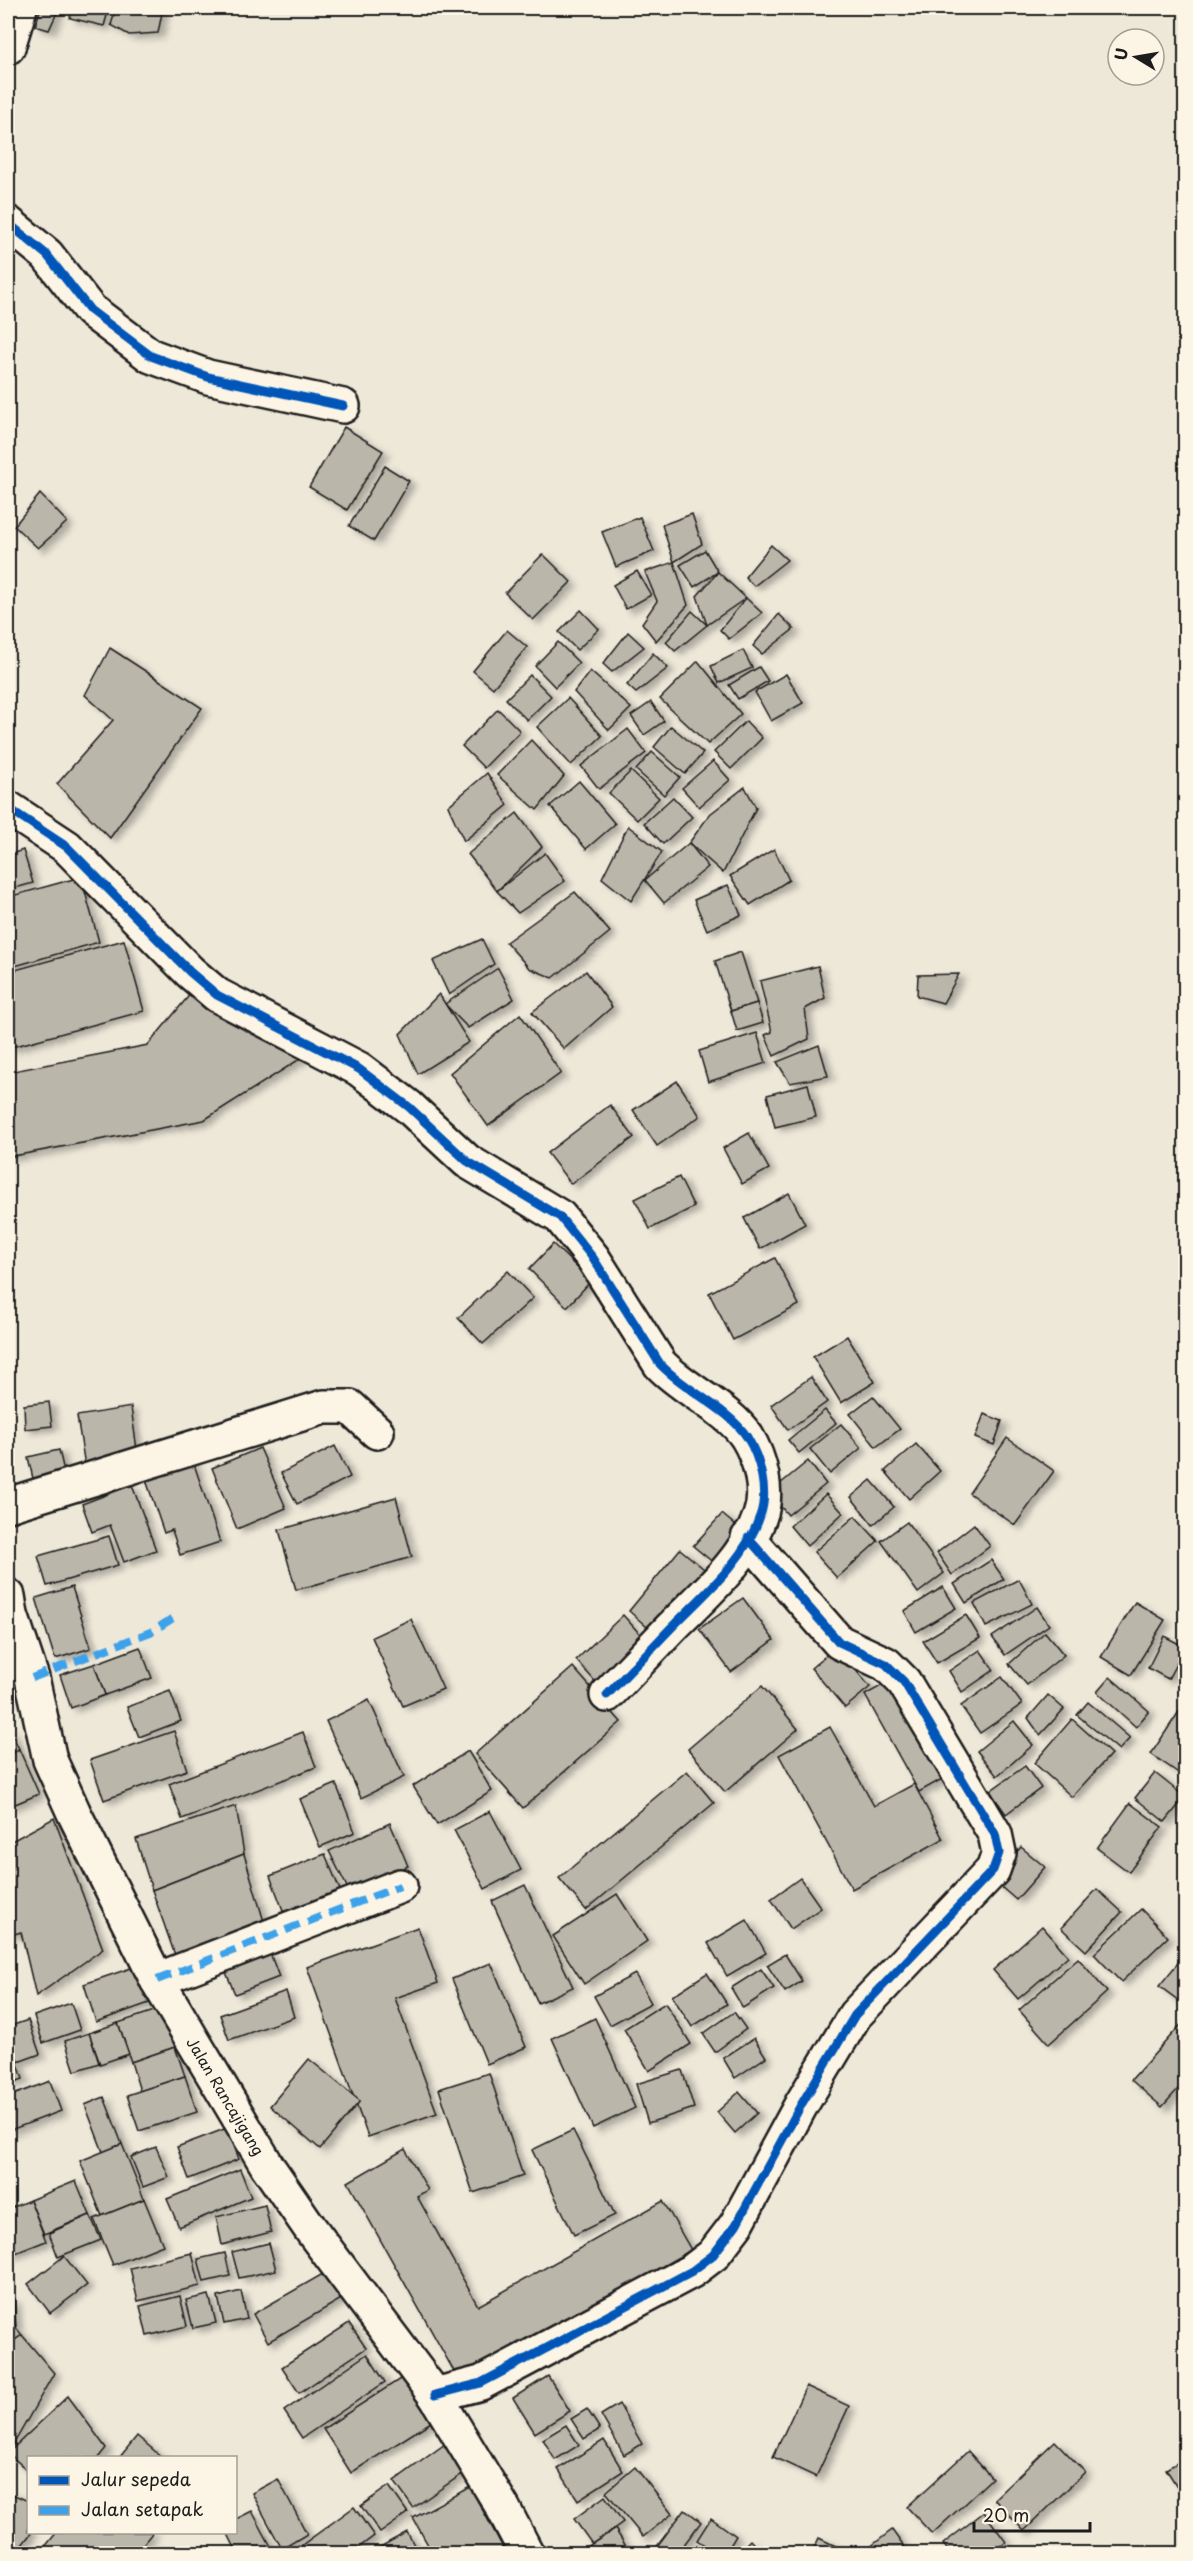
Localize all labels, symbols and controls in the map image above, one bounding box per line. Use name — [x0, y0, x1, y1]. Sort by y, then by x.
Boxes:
north arrow — [1106, 27, 1166, 87]
text: U — [1107, 46, 1133, 62]
street label: Jalan Rancajigang — [182, 2032, 270, 2160]
legend — [27, 2456, 237, 2534]
text: Jalur sepeda — [81, 2465, 191, 2492]
text: Jalan setapak — [81, 2495, 203, 2522]
scale bar — [974, 2495, 1090, 2533]
text: 20 m — [983, 2501, 1029, 2528]

